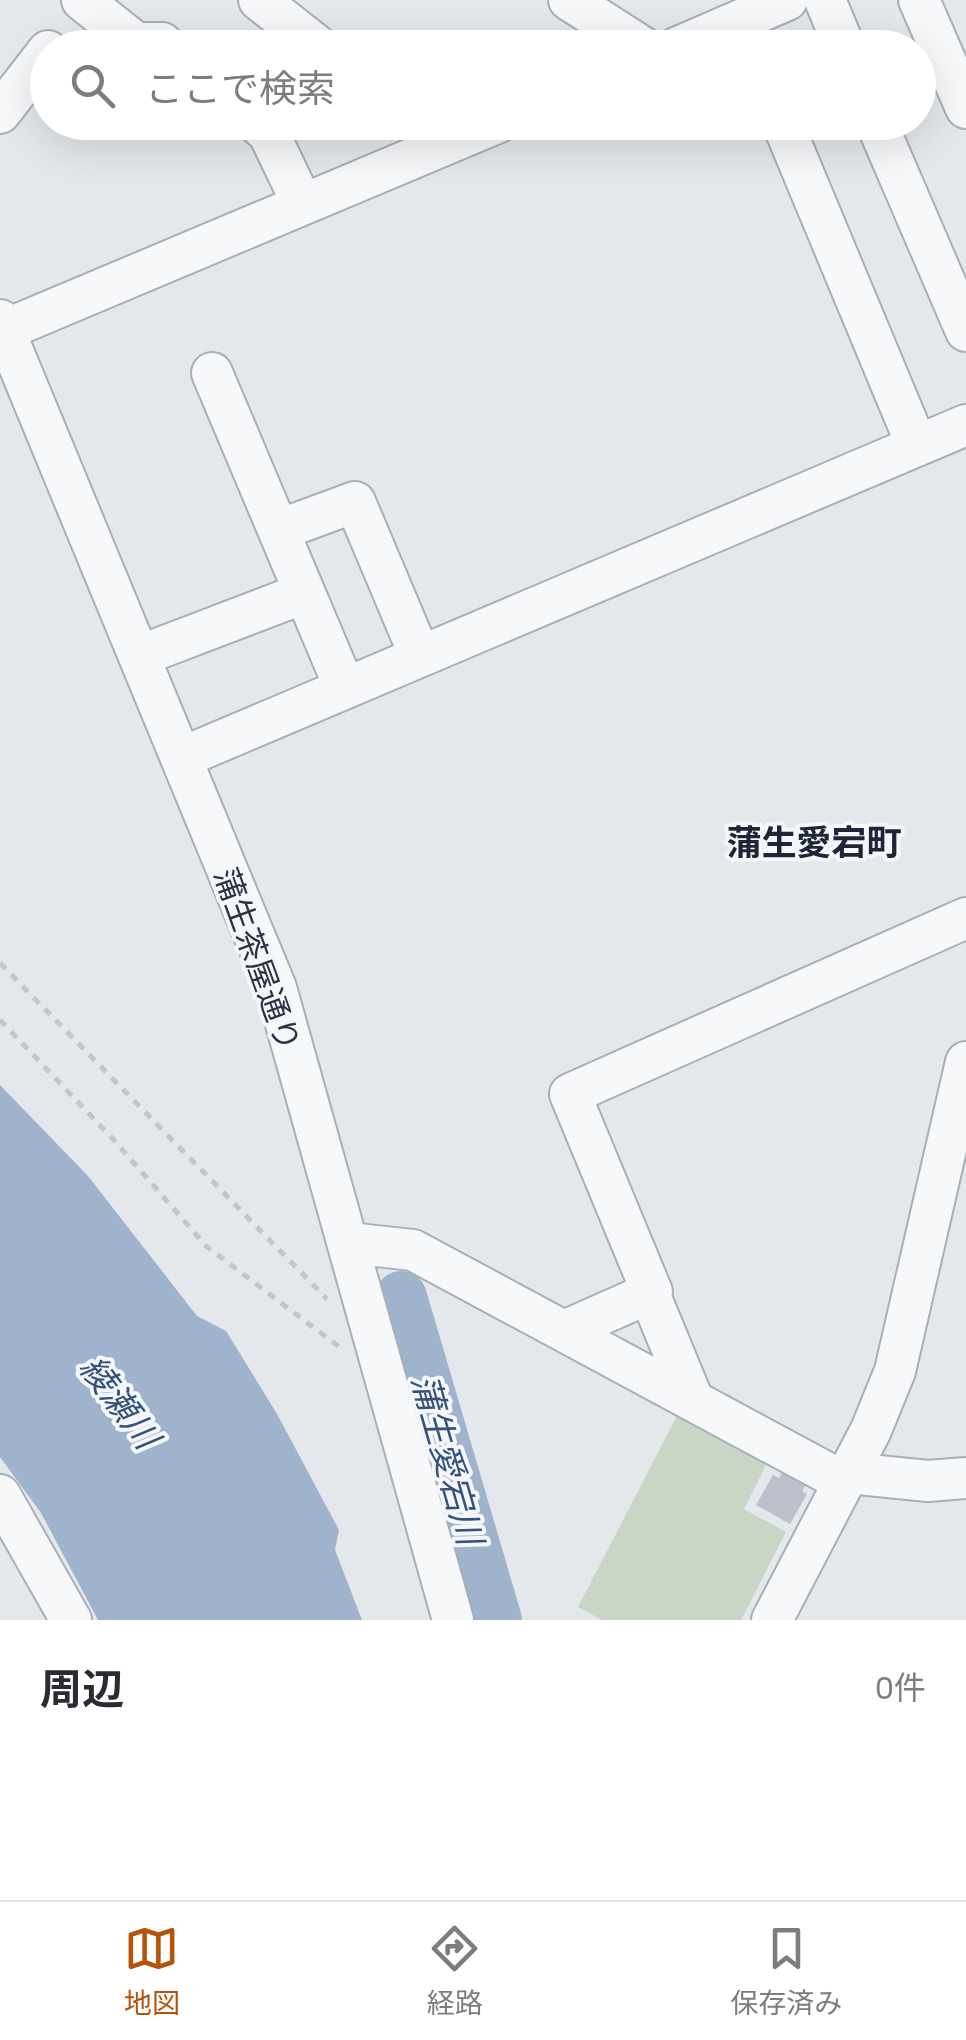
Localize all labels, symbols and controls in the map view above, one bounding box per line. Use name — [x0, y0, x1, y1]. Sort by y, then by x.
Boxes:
search box — [30, 30, 936, 140]
icon: search — [65, 58, 120, 113]
text: ここで検索 — [145, 64, 335, 110]
district label: 蒲生愛宕町 — [726, 820, 902, 862]
street label: 蒲生茶屋通り — [208, 862, 310, 1056]
water label: 綾瀬川 — [73, 1346, 172, 1459]
water label: 蒲生愛宕川 — [405, 1369, 494, 1553]
text: 周辺 — [40, 1662, 124, 1712]
text: 0件 — [875, 1667, 926, 1705]
tab: 地図 — [124, 1921, 180, 2021]
tab: 経路 — [427, 1921, 483, 2021]
tab: 保存済み — [730, 1921, 842, 2021]

